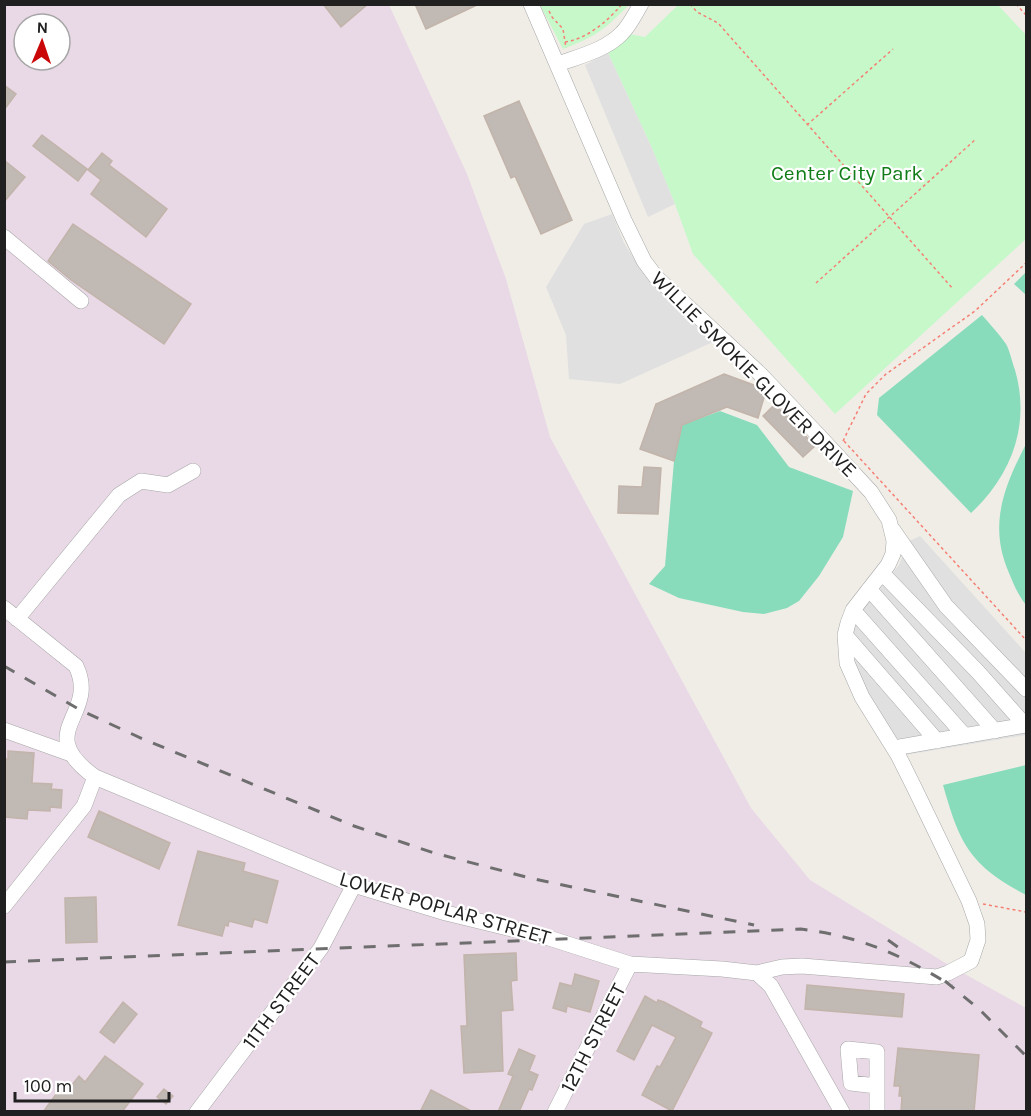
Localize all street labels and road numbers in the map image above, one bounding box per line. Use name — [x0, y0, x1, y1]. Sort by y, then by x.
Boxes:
street label: WILLIE SMOKIE GLOVER DRIVE — [646, 266, 862, 482]
street label: LOWER POPLAR STREET — [337, 866, 554, 950]
street label: 11TH STREET — [237, 948, 325, 1054]
street label: 12TH STREET — [555, 979, 631, 1096]

